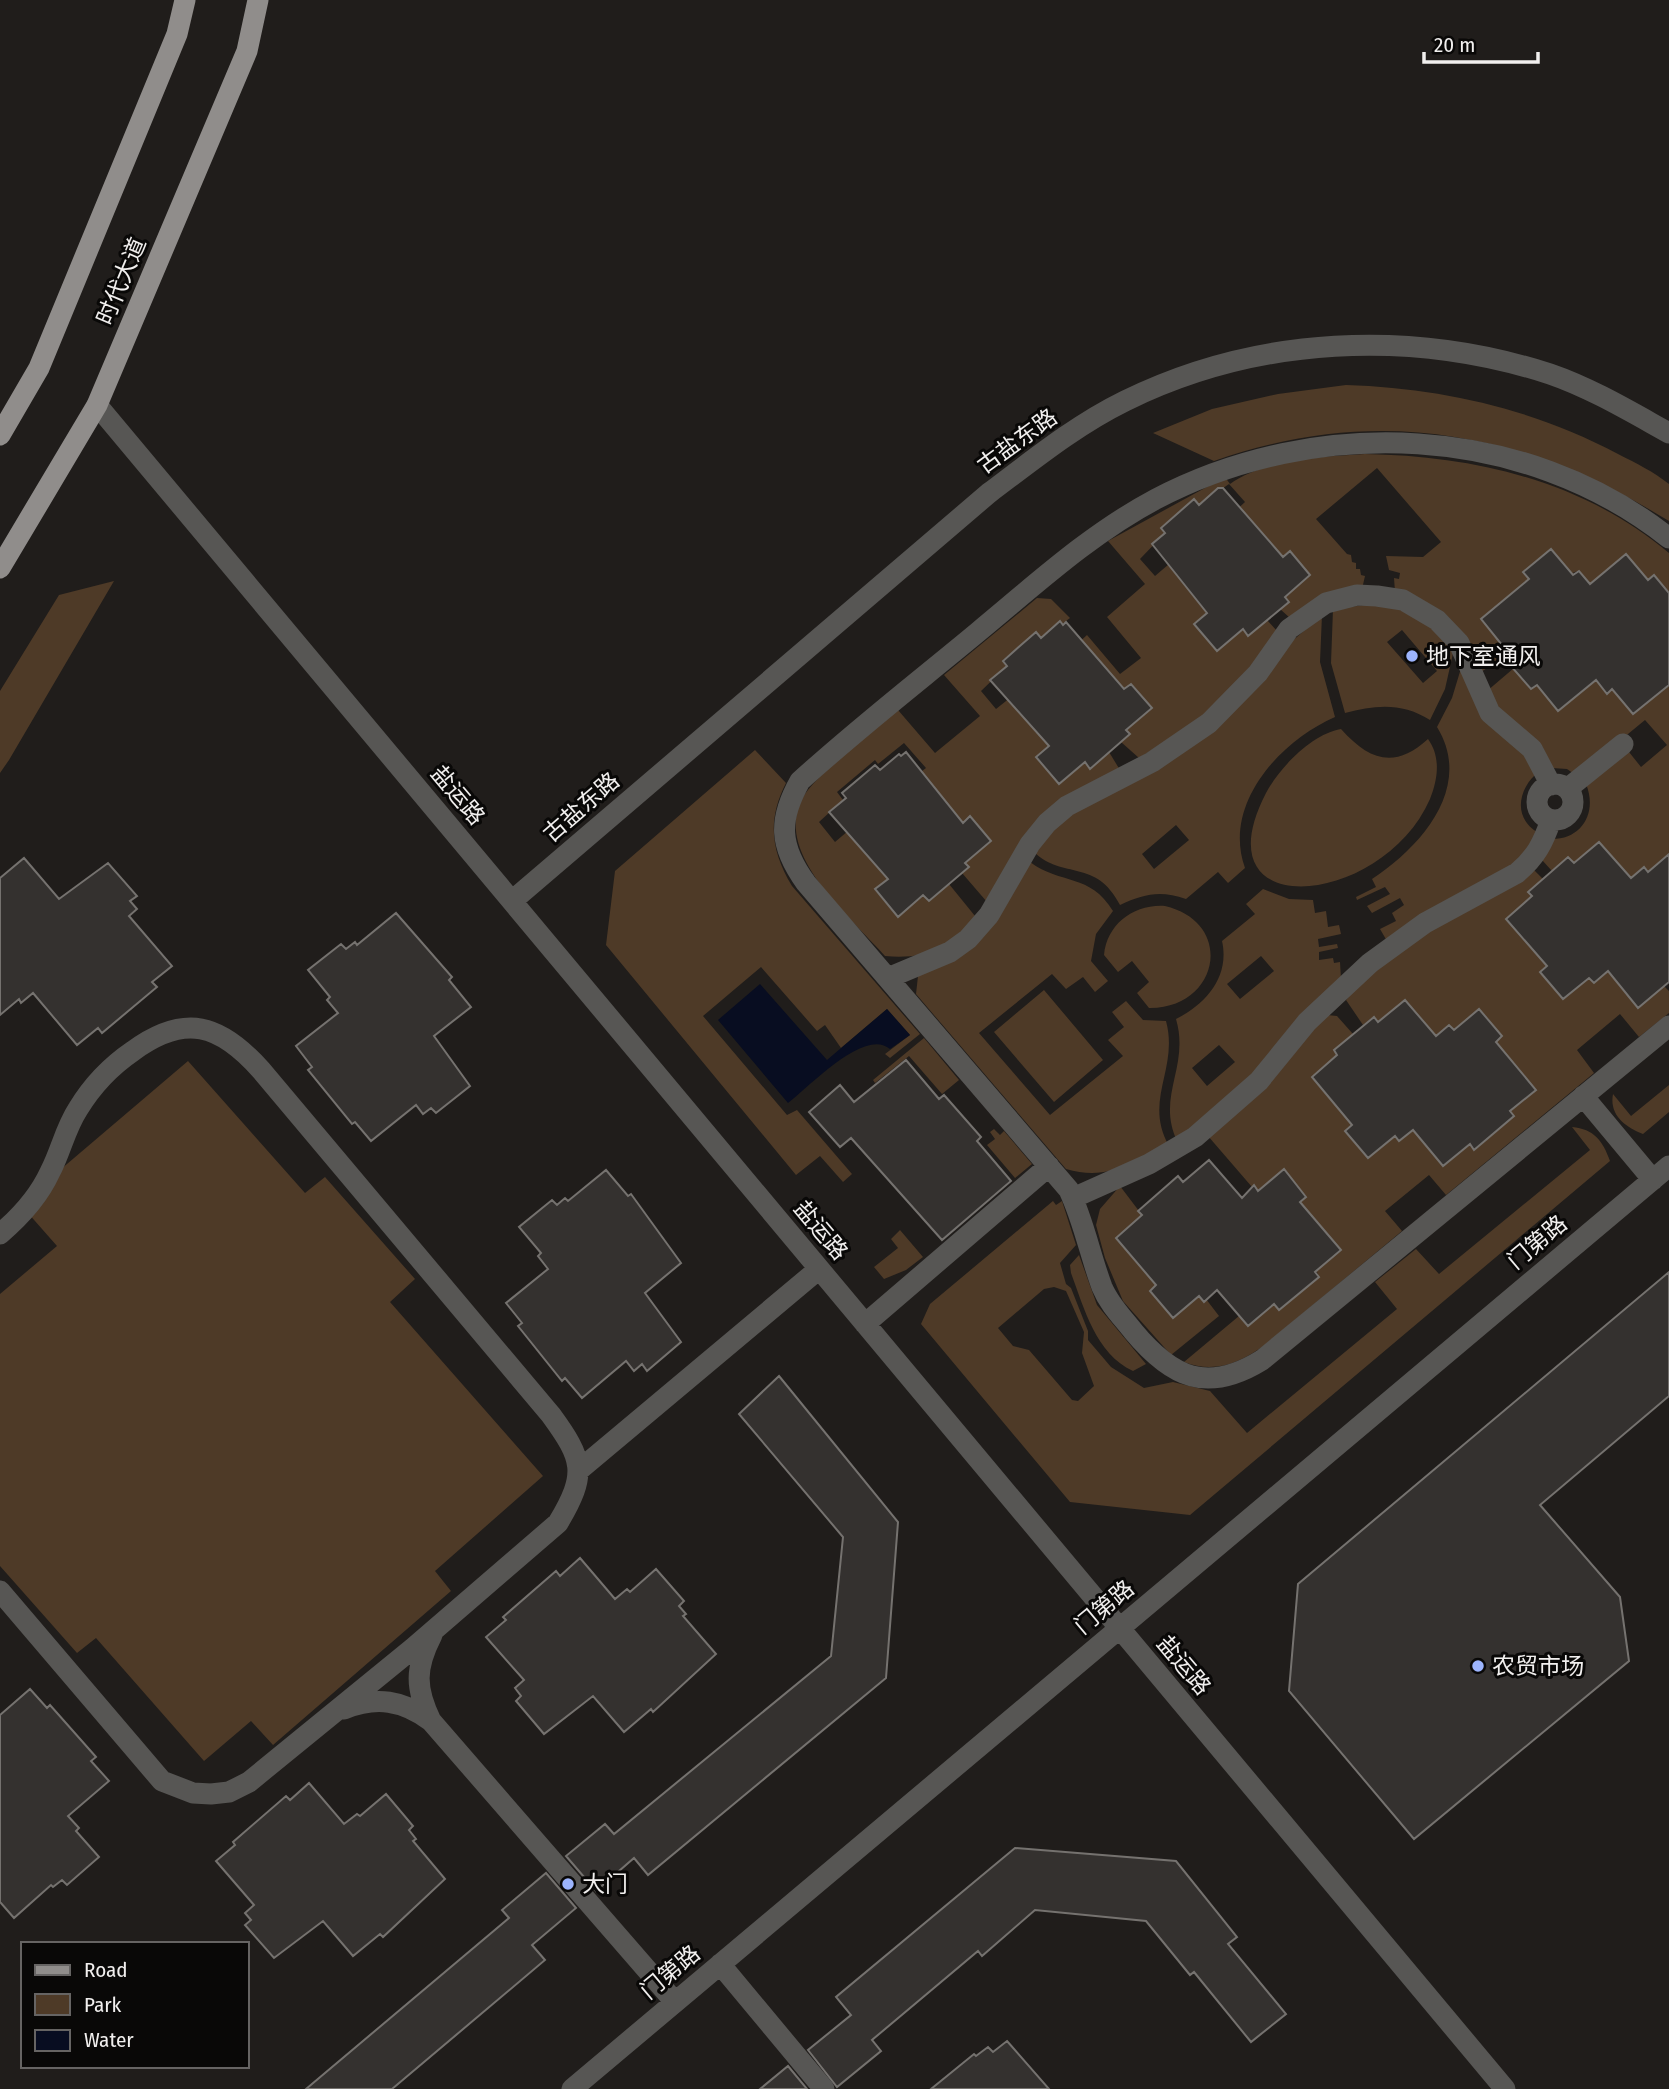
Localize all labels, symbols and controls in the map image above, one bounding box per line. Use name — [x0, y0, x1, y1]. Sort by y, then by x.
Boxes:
scale bar — [1424, 21, 1538, 65]
text: 20 m — [1434, 32, 1475, 58]
street label: 时代大道 — [90, 233, 152, 329]
street label: 古盐东路 — [972, 403, 1062, 479]
place label: 地下室通风 — [1426, 642, 1541, 670]
marker: 地下室通风 — [1404, 648, 1420, 664]
street label: 盐运路 — [425, 760, 491, 830]
street label: 古盐东路 — [537, 766, 625, 848]
street label: 盐运路 — [788, 1195, 854, 1265]
street label: 门第路 — [1502, 1209, 1572, 1275]
street label: 门第路 — [1069, 1574, 1139, 1640]
street label: 盐运路 — [1151, 1630, 1217, 1700]
place label: 农贸市场 — [1492, 1652, 1584, 1680]
marker: 农贸市场 — [1470, 1658, 1486, 1674]
place label: 大门 — [582, 1870, 628, 1898]
marker: 大门 — [560, 1876, 576, 1892]
street label: 门第路 — [635, 1939, 705, 2005]
legend — [21, 1942, 248, 2068]
text: Road — [84, 1957, 128, 1983]
text: Park — [84, 1992, 122, 2018]
text: Water — [84, 2027, 134, 2053]

